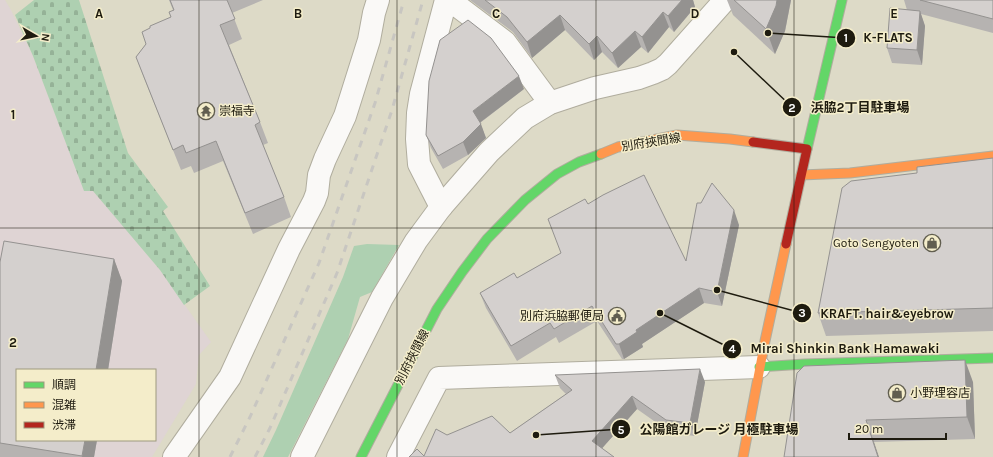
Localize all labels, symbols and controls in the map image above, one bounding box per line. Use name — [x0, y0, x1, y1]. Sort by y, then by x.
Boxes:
text: A — [95, 6, 103, 21]
text: B — [294, 6, 302, 21]
text: C — [492, 6, 500, 21]
text: D — [691, 6, 700, 21]
text: E — [890, 6, 898, 21]
north arrow — [16, 16, 56, 56]
callout: K-FLATS — [836, 25, 921, 50]
text: K-FLATS — [863, 30, 913, 45]
text: 1 — [844, 31, 848, 45]
text: N — [38, 33, 52, 42]
callout: 浜脇2丁目駐車場 — [782, 95, 917, 120]
text: 浜脇2丁目駐車場 — [811, 100, 909, 115]
temple icon: 崇福寺 — [196, 101, 216, 121]
text: 2 — [788, 101, 796, 115]
place label: 崇福寺 — [219, 104, 255, 118]
text: 1 — [11, 107, 15, 122]
street label: 別府挾間線 — [620, 130, 682, 154]
shop icon: Goto Sengyoten — [922, 233, 942, 253]
place label: Goto Sengyoten — [833, 236, 919, 250]
callout: KRAFT. hair&eyebrow — [792, 301, 962, 326]
public building icon: 別府浜脇郵便局 — [607, 306, 627, 326]
text: 3 — [798, 306, 806, 320]
text: KRAFT. hair&eyebrow — [820, 306, 954, 321]
place label: 別府浜脇郵便局 — [520, 309, 604, 323]
street label: 別府挾間線 — [392, 327, 432, 387]
text: 2 — [9, 335, 17, 350]
callout: Mirai Shinkin Bank Hamawaki — [722, 336, 947, 361]
text: Mirai Shinkin Bank Hamawaki — [750, 341, 940, 356]
text: 4 — [728, 342, 736, 356]
legend — [16, 369, 156, 441]
text: 順調 — [52, 378, 76, 392]
shop icon: 小野理容店 — [887, 383, 907, 403]
place label: 小野理容店 — [910, 386, 970, 400]
text: 混雑 — [52, 398, 76, 412]
scale bar — [849, 415, 946, 441]
callout: 公陽館ガレージ 月極駐車場 — [611, 417, 806, 442]
text: 渋滞 — [52, 418, 76, 432]
text: 公陽館ガレージ 月極駐車場 — [639, 422, 799, 437]
text: 20 m — [855, 422, 883, 436]
text: 5 — [618, 423, 625, 437]

